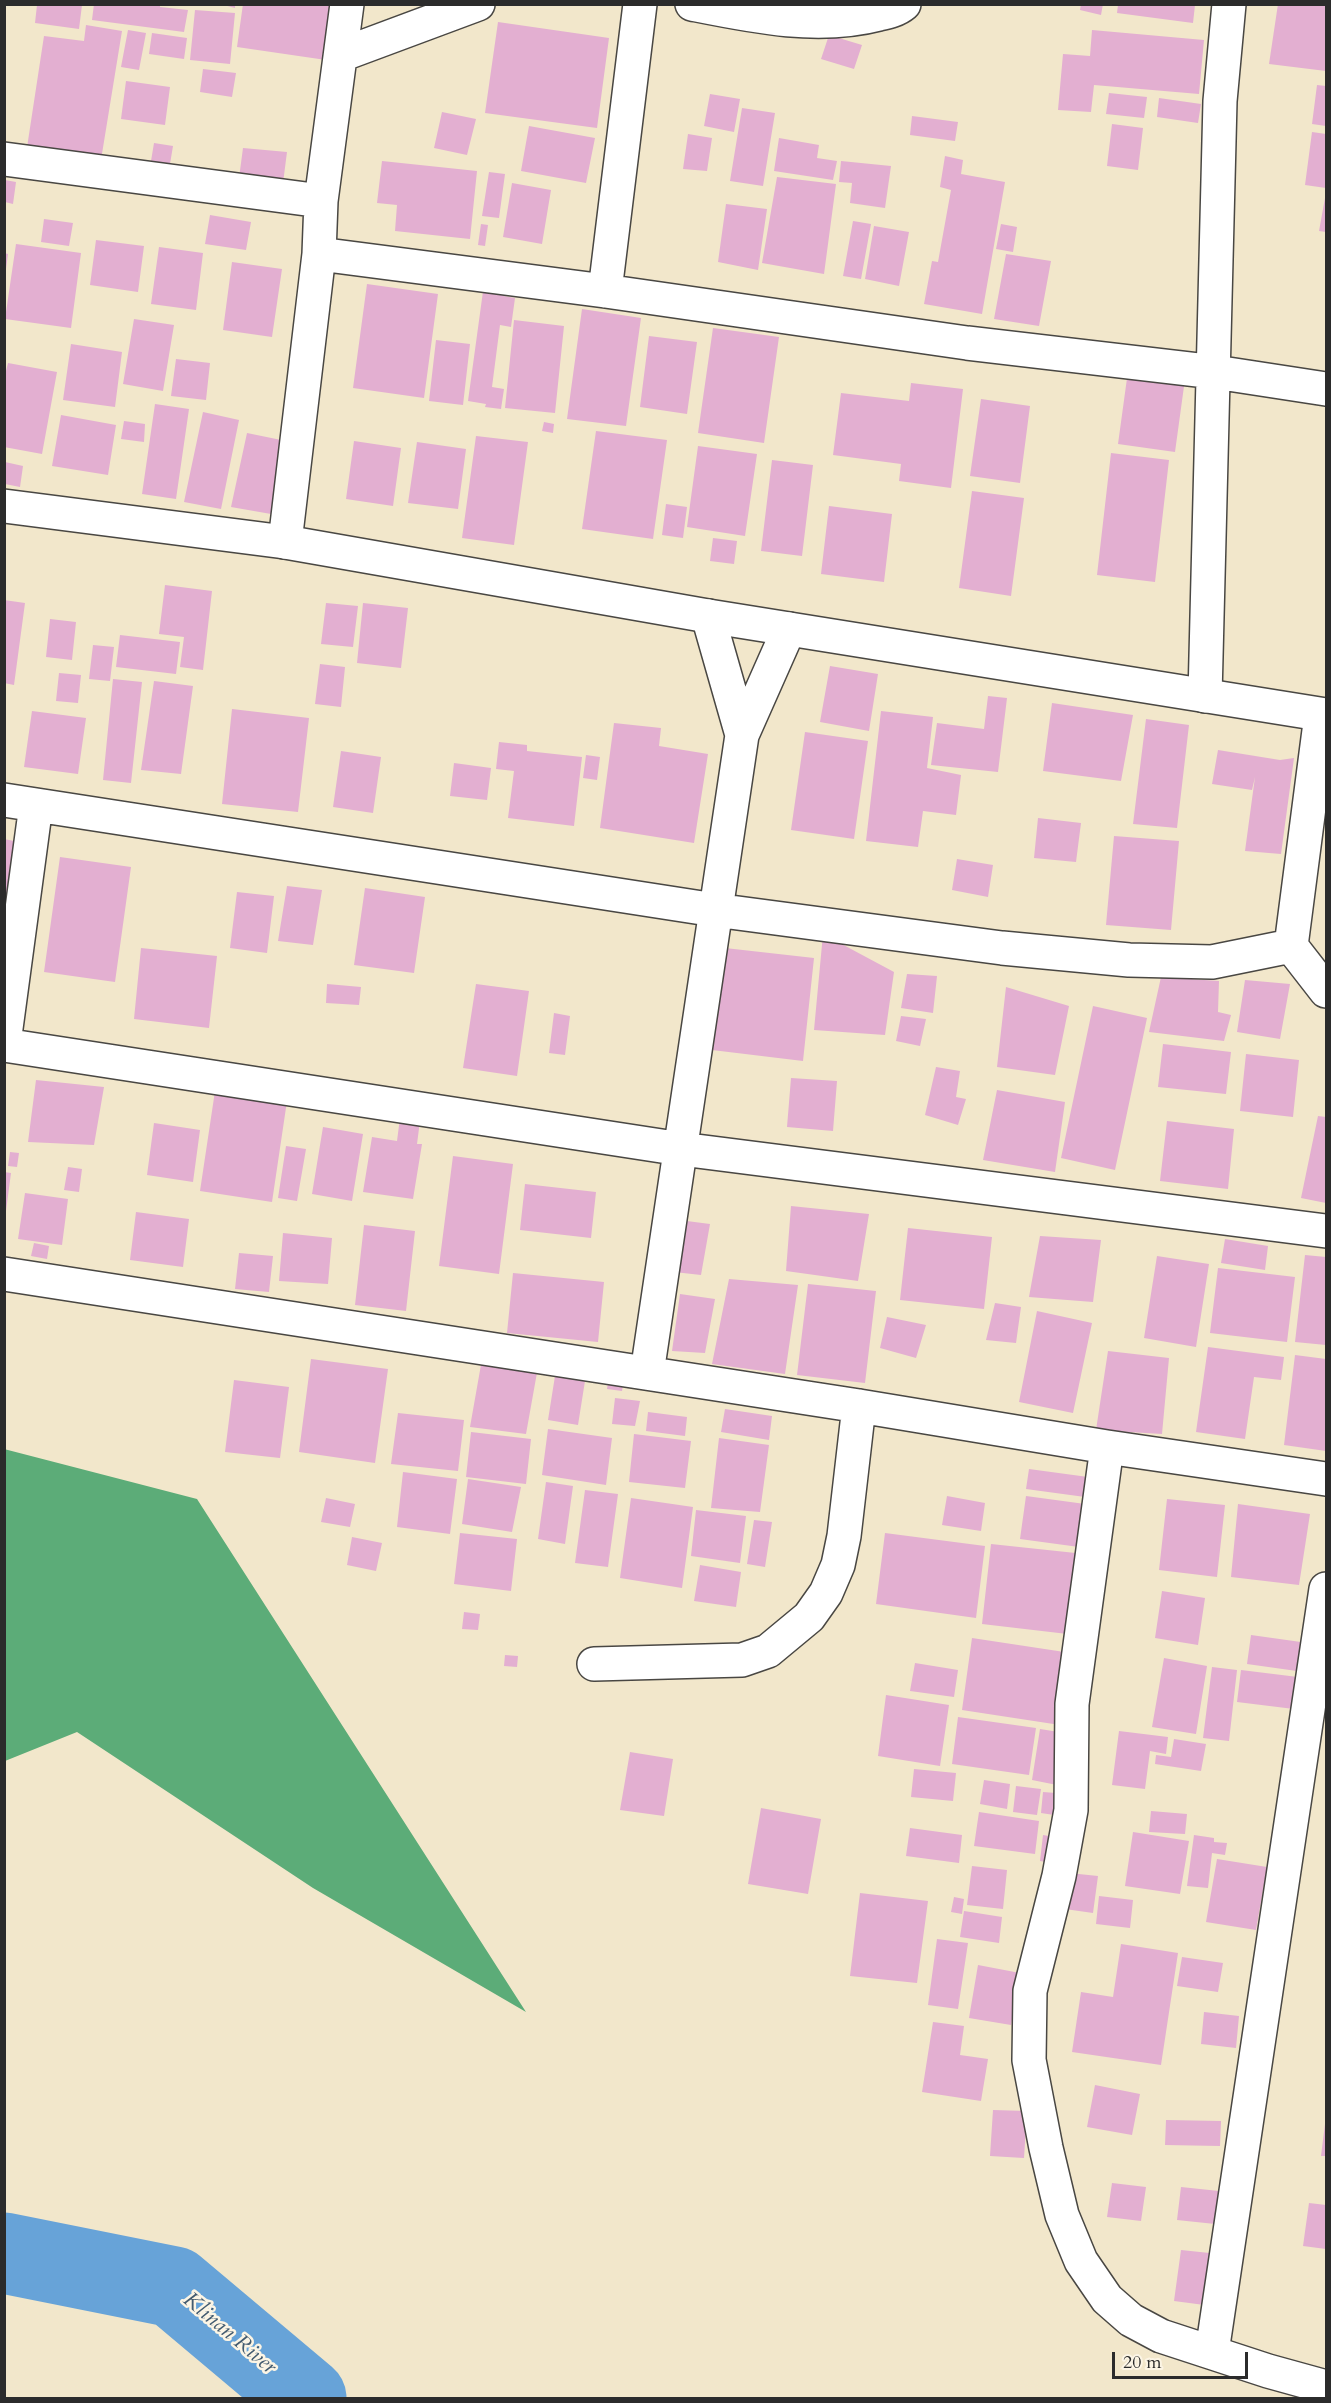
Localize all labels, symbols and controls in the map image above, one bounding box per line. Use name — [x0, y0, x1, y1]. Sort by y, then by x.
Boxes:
water label: Klinan River — [177, 2287, 281, 2381]
scale bar — [1115, 2340, 1252, 2378]
text: 20 m — [1123, 2350, 1162, 2375]

